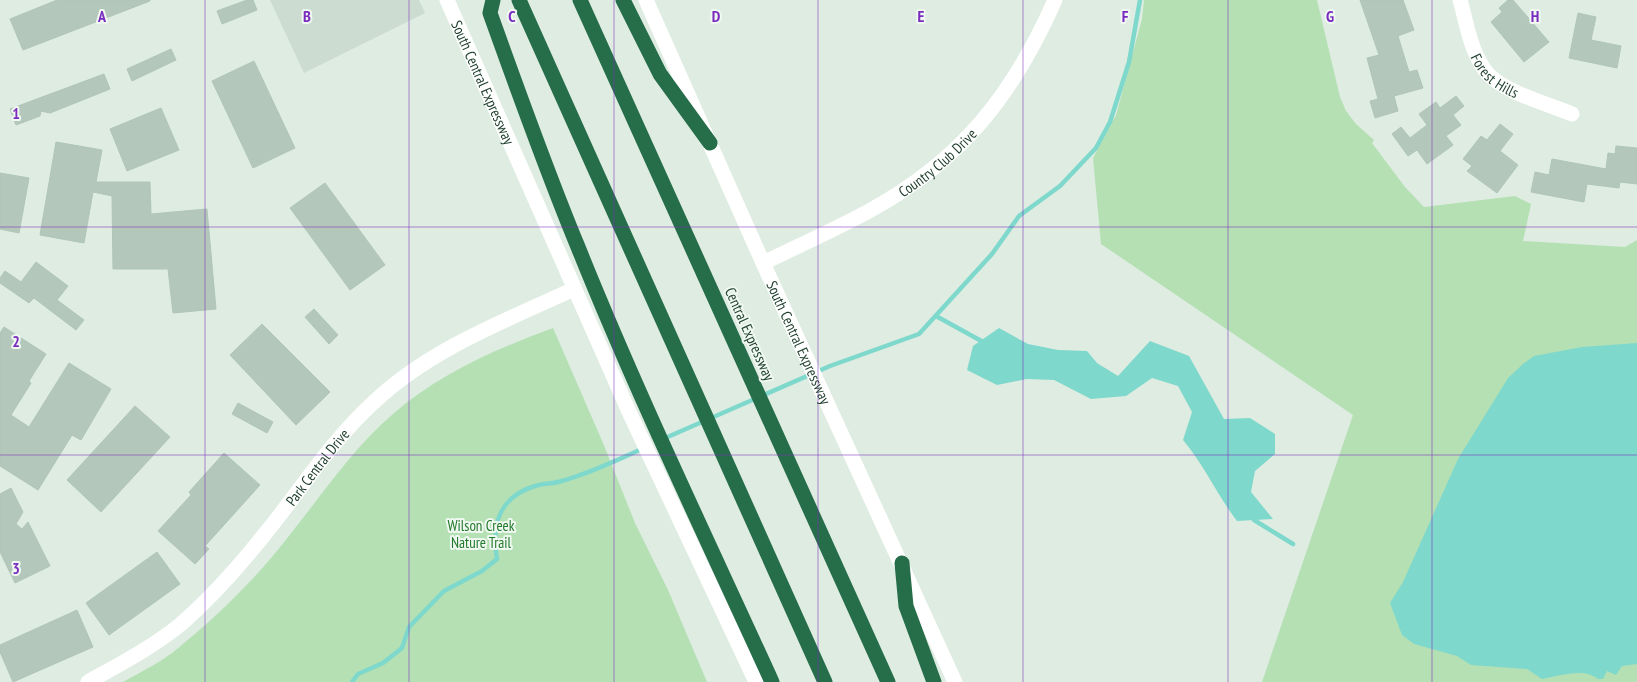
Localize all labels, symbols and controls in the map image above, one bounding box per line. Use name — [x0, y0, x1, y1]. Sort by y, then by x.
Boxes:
text: A — [97, 6, 107, 26]
text: B — [303, 6, 311, 26]
text: D — [712, 6, 721, 26]
text: E — [918, 6, 925, 26]
text: F — [1122, 6, 1129, 26]
text: G — [1326, 6, 1334, 26]
text: H — [1531, 6, 1539, 26]
street label: South Central Expressway — [449, 17, 517, 147]
street label: Forest Hills — [1467, 50, 1522, 102]
text: 1 — [12, 103, 20, 123]
street label: Country Club Drive — [894, 124, 980, 201]
street label: South Central Expressway — [763, 277, 836, 407]
street label: Central Expressway — [721, 284, 779, 384]
text: 2 — [12, 331, 20, 351]
street label: Park Central Drive — [281, 424, 353, 509]
park label: Wilson Creek Nature Trail — [447, 516, 515, 552]
text: 3 — [12, 558, 20, 578]

